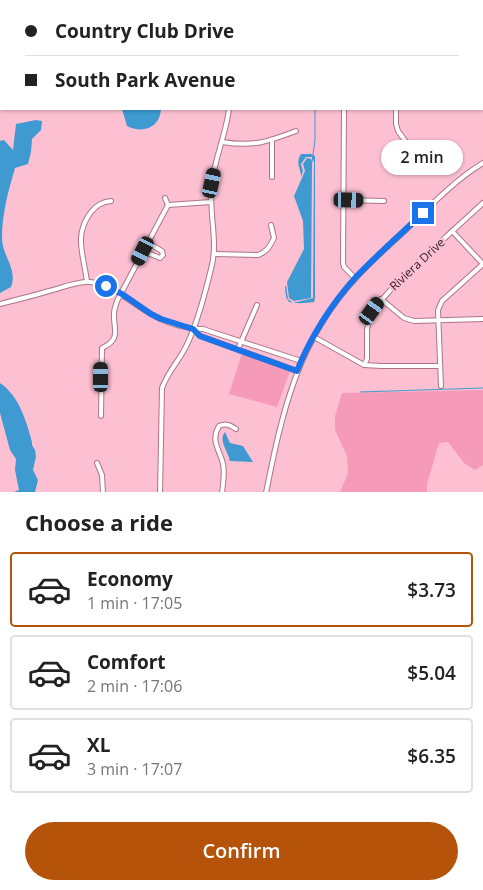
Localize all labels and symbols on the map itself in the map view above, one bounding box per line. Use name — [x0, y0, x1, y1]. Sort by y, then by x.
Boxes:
callout: 2 min — [382, 140, 464, 176]
car — [201, 167, 222, 199]
car — [333, 192, 364, 208]
route end — [412, 202, 434, 224]
car — [129, 234, 156, 268]
street label: Riviera Drive — [386, 234, 449, 294]
route start — [95, 275, 117, 297]
car — [357, 294, 386, 328]
car — [93, 362, 108, 392]

